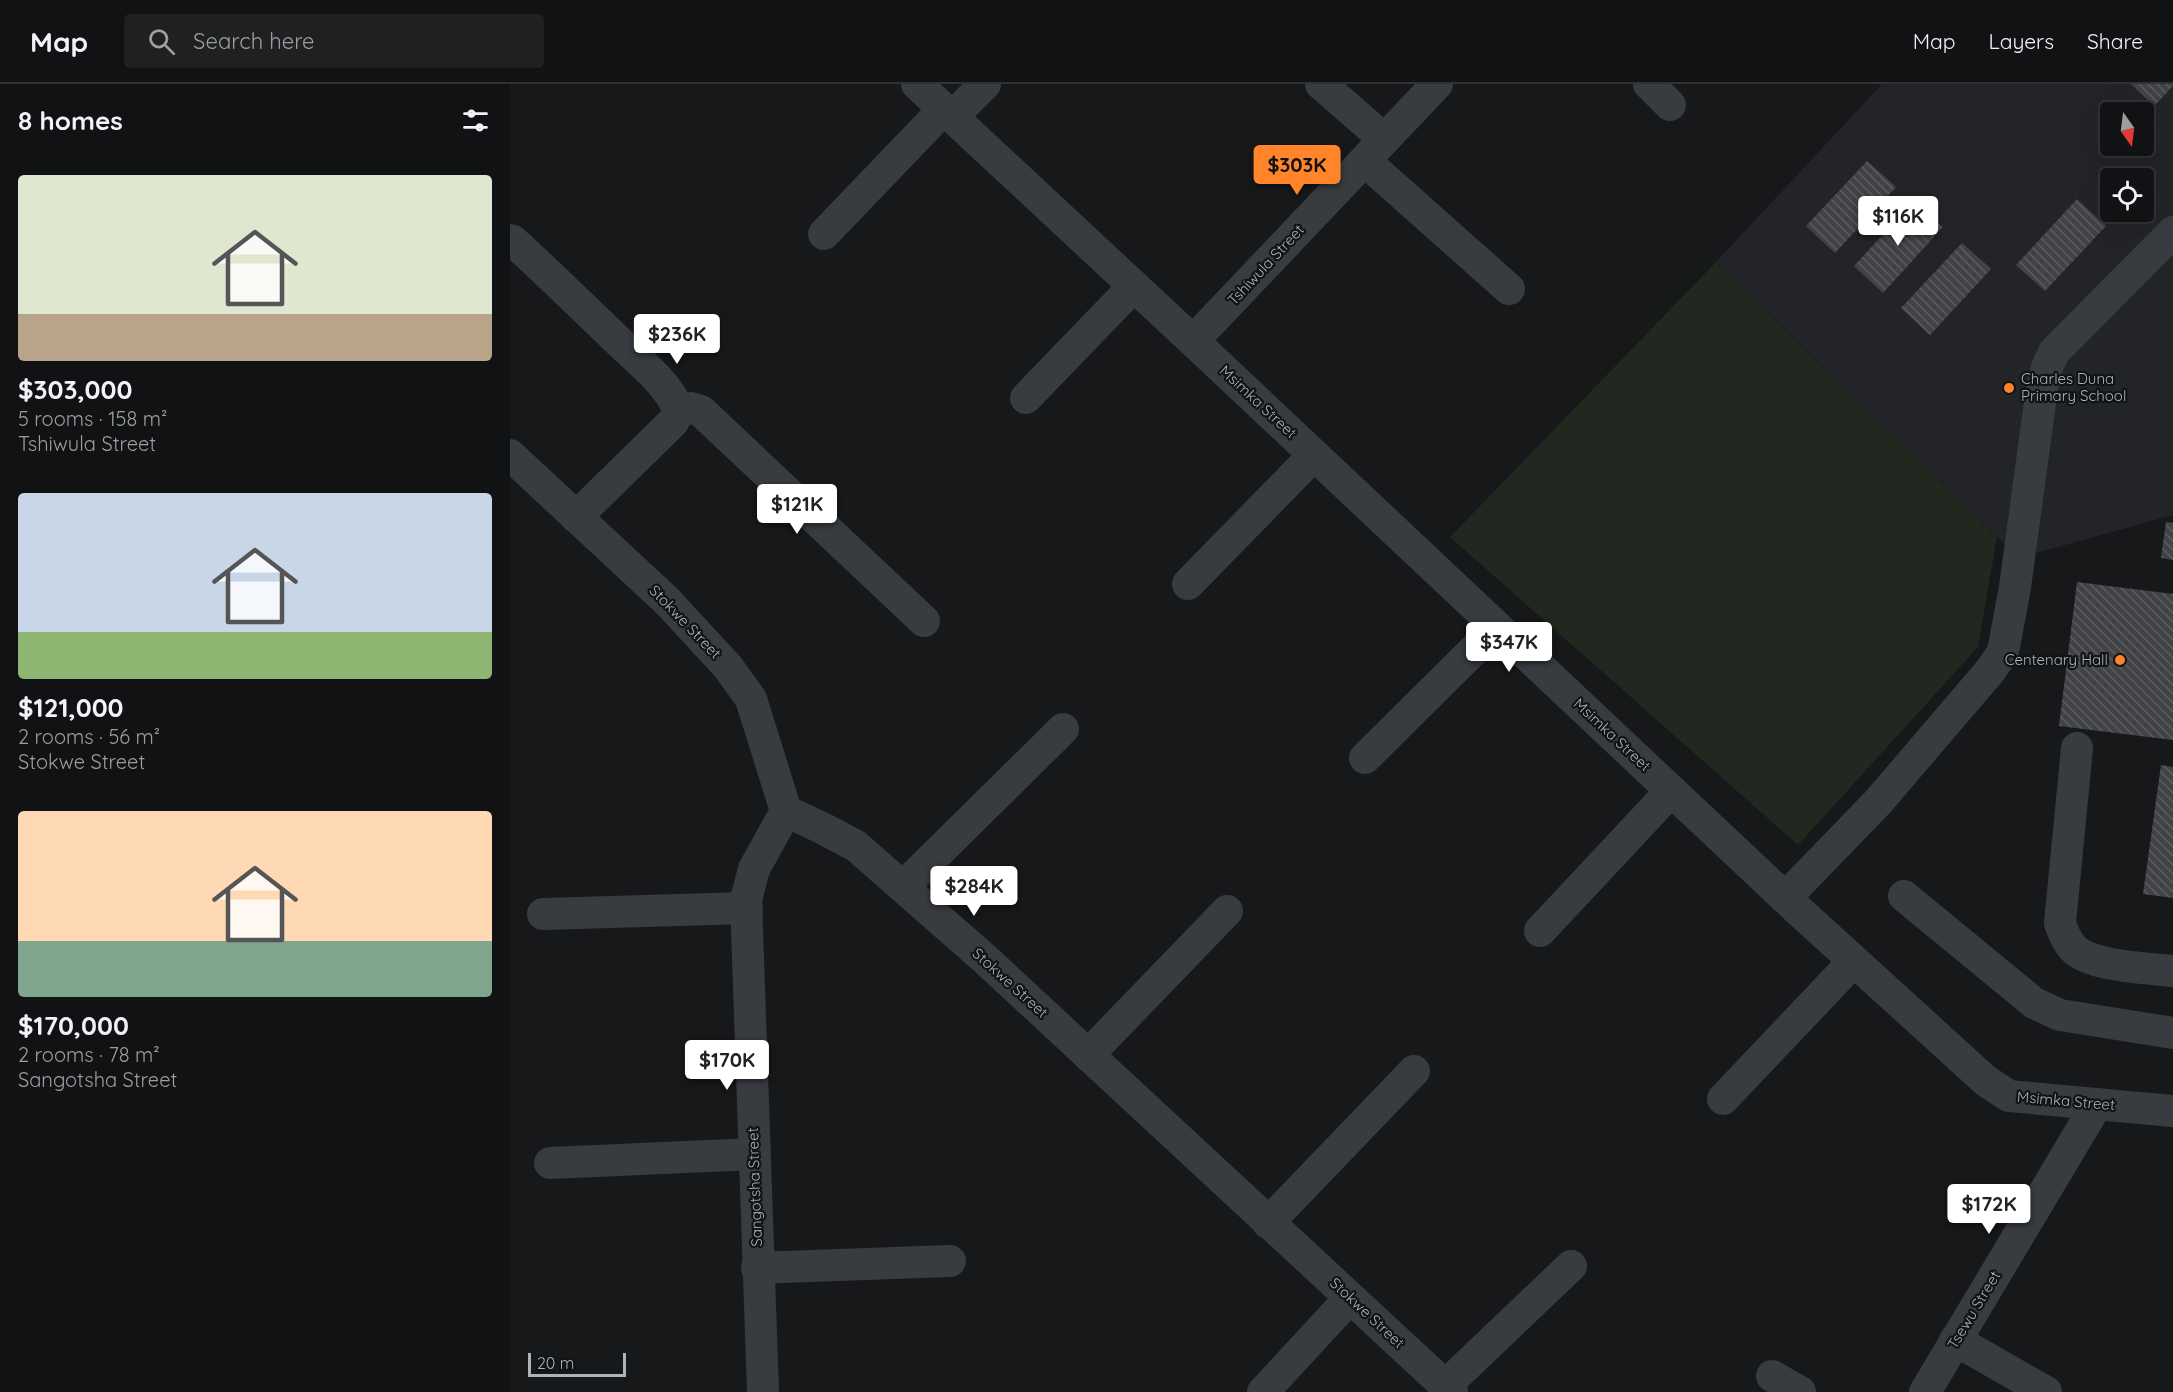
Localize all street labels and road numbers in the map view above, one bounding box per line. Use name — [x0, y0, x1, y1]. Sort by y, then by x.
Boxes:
street label: Tshiwula Street — [1223, 220, 1308, 309]
street label: Msimka Street — [1216, 361, 1301, 442]
street label: Stokwe Street — [645, 581, 725, 663]
street label: Msimka Street — [1570, 694, 1655, 775]
street label: Stokwe Street — [969, 944, 1052, 1022]
street label: Msimka Street — [2016, 1087, 2116, 1114]
street label: Sangotsha Street — [743, 1127, 766, 1247]
street label: Tsewu Street — [1943, 1267, 2004, 1352]
street label: Stokwe Street — [1326, 1273, 1409, 1352]

